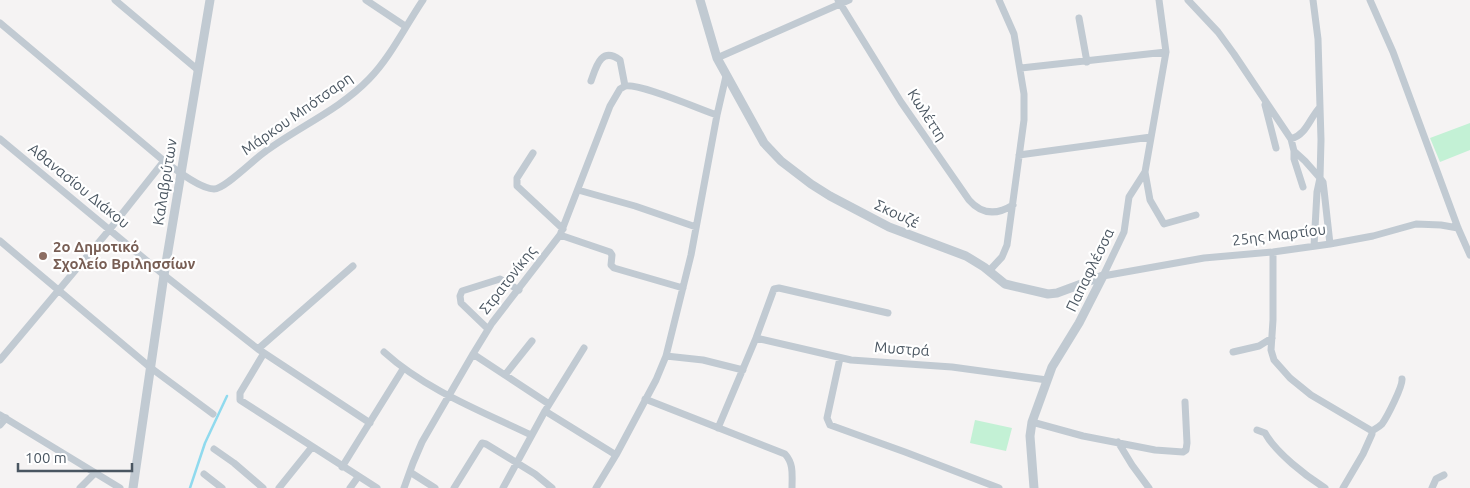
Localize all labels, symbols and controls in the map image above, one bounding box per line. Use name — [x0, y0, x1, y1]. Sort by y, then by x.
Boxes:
street label: Μάρκου Μπότσαρη — [238, 69, 355, 158]
street label: Κωλέττη — [904, 86, 950, 144]
street label: Καλαβρύτων — [149, 137, 180, 226]
street label: Αθανασίου Διάκου — [25, 140, 133, 231]
street label: Σκουζέ — [872, 196, 922, 231]
street label: 25ης Μαρτίου — [1231, 220, 1327, 249]
street label: Παπαφλέσσα — [1062, 225, 1117, 314]
place label: 2ο Δημοτικό Σχολείο Βριλησσίων — [53, 238, 196, 272]
street label: Στρατονίκης — [476, 242, 540, 317]
marker: 2ο Δημοτικό Σχολείο Βριλησσίων — [37, 250, 49, 262]
street label: Μυστρά — [874, 338, 930, 359]
scale bar — [18, 440, 131, 472]
text: 100 m — [25, 449, 67, 466]

